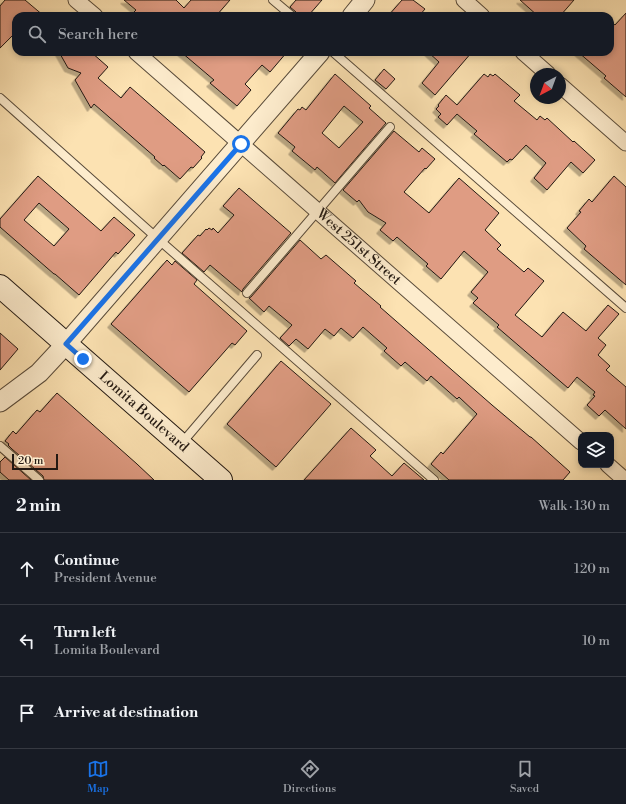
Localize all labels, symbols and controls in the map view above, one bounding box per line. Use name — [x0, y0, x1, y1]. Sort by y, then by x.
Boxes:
search box — [12, 12, 614, 56]
icon: search — [26, 23, 48, 45]
text: Search here — [58, 25, 138, 44]
north arrow — [530, 68, 566, 104]
route start — [232, 135, 250, 153]
street label: West 251st Street — [312, 204, 405, 289]
route end — [74, 350, 92, 368]
street label: Lomita Boulevard — [95, 368, 192, 456]
map controls — [578, 432, 614, 468]
button: layers — [578, 432, 614, 468]
scale bar — [12, 452, 58, 471]
text: 20 m — [18, 454, 43, 468]
text: 2 min — [16, 495, 61, 517]
text: Walk · 130 m — [539, 498, 610, 514]
text: Continue — [54, 551, 119, 570]
icon: ahead — [16, 558, 38, 580]
text: 120 m — [574, 561, 610, 577]
text: President Avenue — [54, 570, 157, 586]
text: Turn left — [54, 623, 116, 642]
icon: left — [16, 630, 38, 652]
text: 10 m — [582, 633, 610, 649]
text: Lomita Boulevard — [54, 642, 160, 658]
icon: arrive — [16, 702, 38, 724]
text: Arrive at destination — [54, 703, 198, 722]
tab: Map — [87, 758, 109, 796]
tab: Directions — [283, 758, 336, 796]
tab: Saved — [510, 758, 539, 796]

